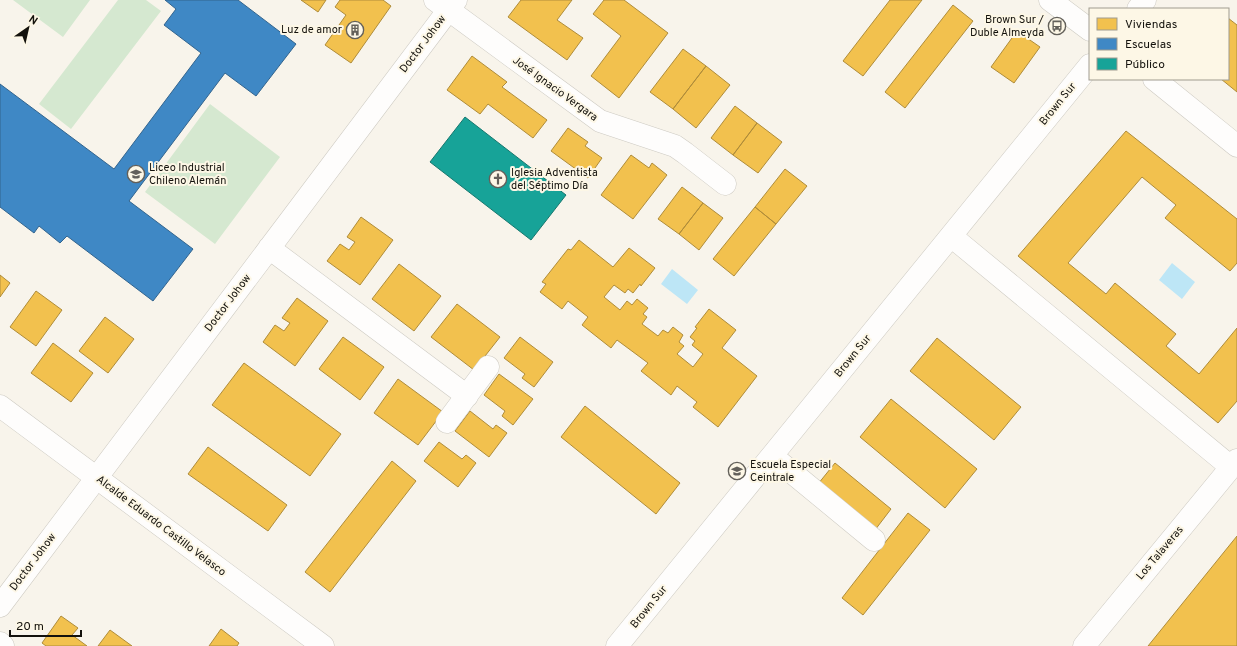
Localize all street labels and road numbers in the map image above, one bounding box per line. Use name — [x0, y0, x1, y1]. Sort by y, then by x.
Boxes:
street label: Doctor Johow — [397, 12, 449, 76]
street label: José Ignacio Vergara — [510, 53, 601, 125]
street label: Brown Sur — [1036, 79, 1080, 128]
street label: Doctor Johow — [202, 271, 254, 335]
street label: Brown Sur — [831, 331, 875, 380]
street label: Alcalde Eduardo Castillo Velasco — [93, 473, 229, 579]
street label: Los Talaveras — [1133, 523, 1187, 583]
street label: Doctor Johow — [7, 530, 59, 594]
street label: Brown Sur — [627, 582, 671, 631]

